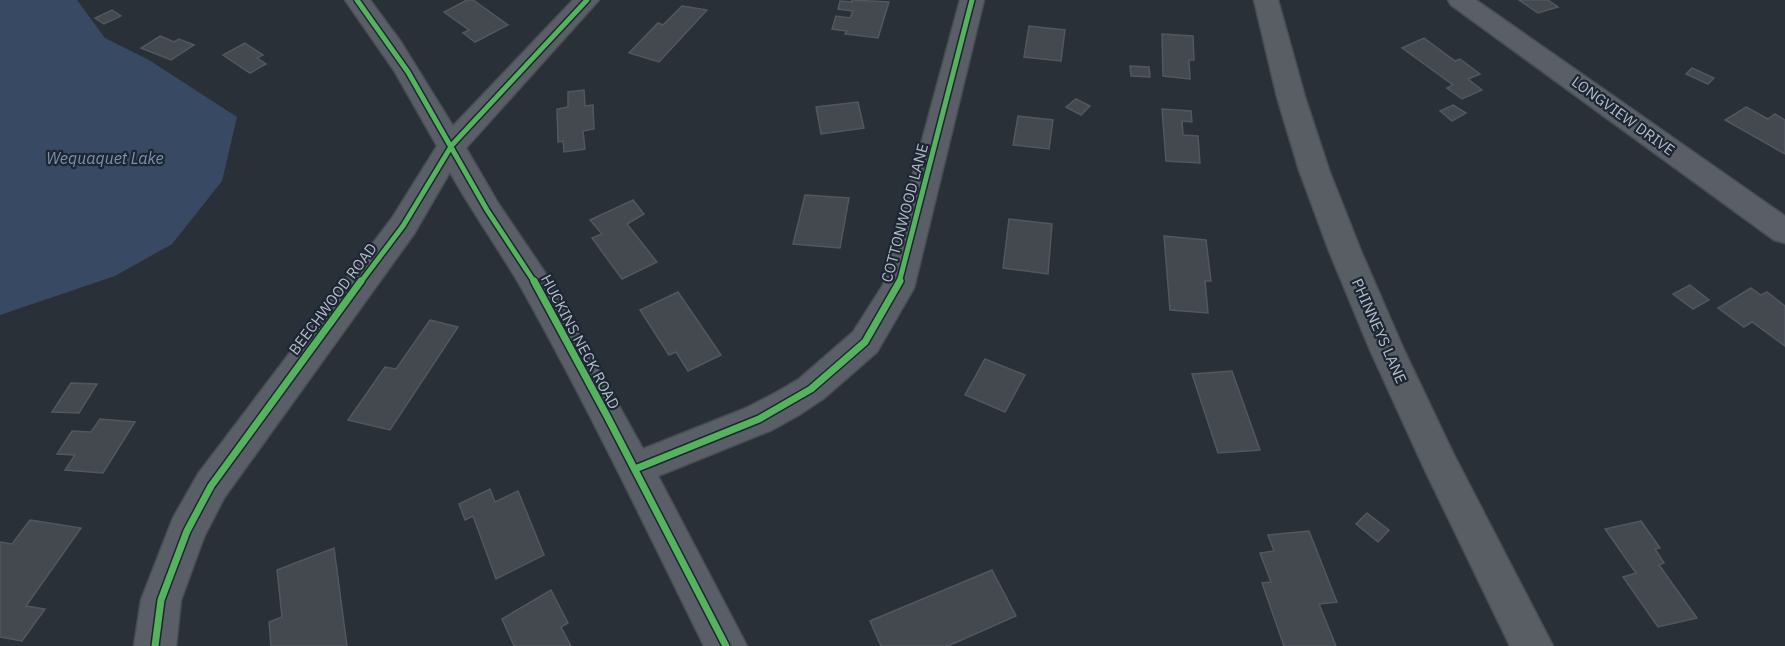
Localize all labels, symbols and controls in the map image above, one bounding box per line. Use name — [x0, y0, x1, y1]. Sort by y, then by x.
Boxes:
street label: LONGVIEW DRIVE — [1568, 72, 1679, 159]
street label: COTTONWOOD LANE — [877, 141, 932, 284]
water label: Wequaquet Lake — [46, 148, 164, 168]
street label: BEECHWOOD ROAD — [284, 239, 381, 358]
street label: HUCKINS NECK ROAD — [537, 271, 624, 412]
street label: PHINNEYS LANE — [1348, 275, 1411, 386]

